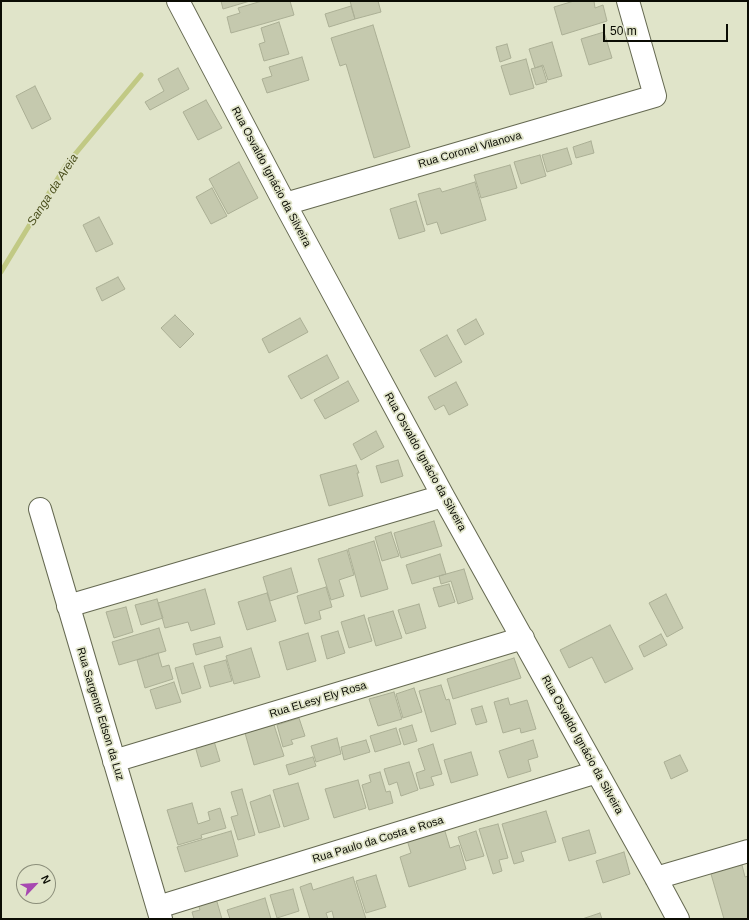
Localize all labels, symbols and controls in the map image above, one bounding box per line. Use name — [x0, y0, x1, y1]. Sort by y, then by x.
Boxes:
scale bar — [605, 16, 730, 42]
text: 50 m — [610, 24, 637, 38]
street label: Rua Osvaldo Ignácio da Silveira — [228, 105, 314, 249]
street label: Rua Coronel Vilanova — [417, 129, 523, 171]
water label: Sanga da Areia — [24, 151, 82, 229]
street label: Rua Osvaldo Ignácio da Silveira — [381, 390, 469, 534]
street label: Rua Sargento Edson da Luz — [73, 646, 127, 782]
street label: Rua Osvaldo Ignácio da Silveira — [538, 673, 626, 817]
street label: Rua ELesy Ely Rosa — [268, 679, 368, 721]
street label: Rua Paulo da Costa e Rosa — [311, 814, 445, 866]
north arrow — [16, 864, 56, 904]
text: N — [39, 873, 53, 885]

